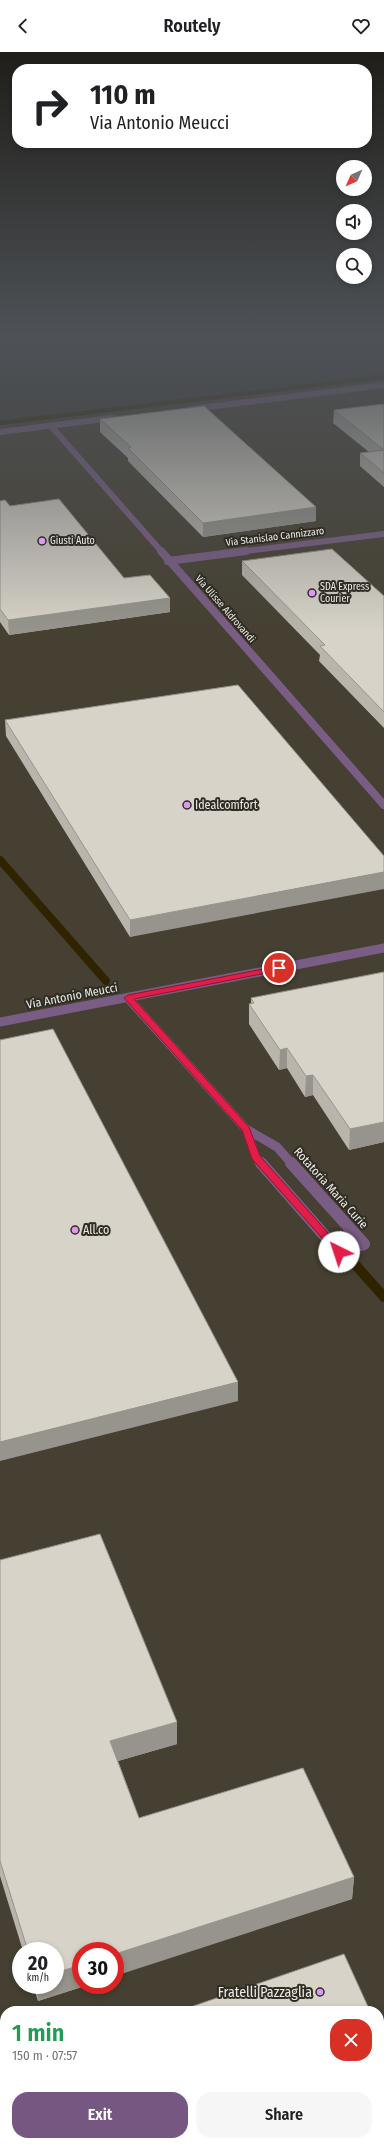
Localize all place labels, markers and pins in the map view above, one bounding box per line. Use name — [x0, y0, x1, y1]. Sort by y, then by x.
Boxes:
place label: Giusti Auto — [50, 535, 95, 547]
marker: Giusti Auto — [37, 536, 47, 546]
place label: SDA Express Courier — [320, 581, 369, 605]
marker: SDA Express Courier — [307, 588, 317, 598]
place label: Idealcomfort — [195, 798, 258, 812]
marker: Idealcomfort — [182, 800, 192, 810]
pin — [262, 951, 296, 985]
place label: All.co — [83, 1223, 109, 1237]
marker: All.co — [70, 1225, 80, 1235]
place label: Fratelli Pazzaglia — [218, 1984, 312, 2001]
marker: Fratelli Pazzaglia — [315, 1987, 325, 1997]

